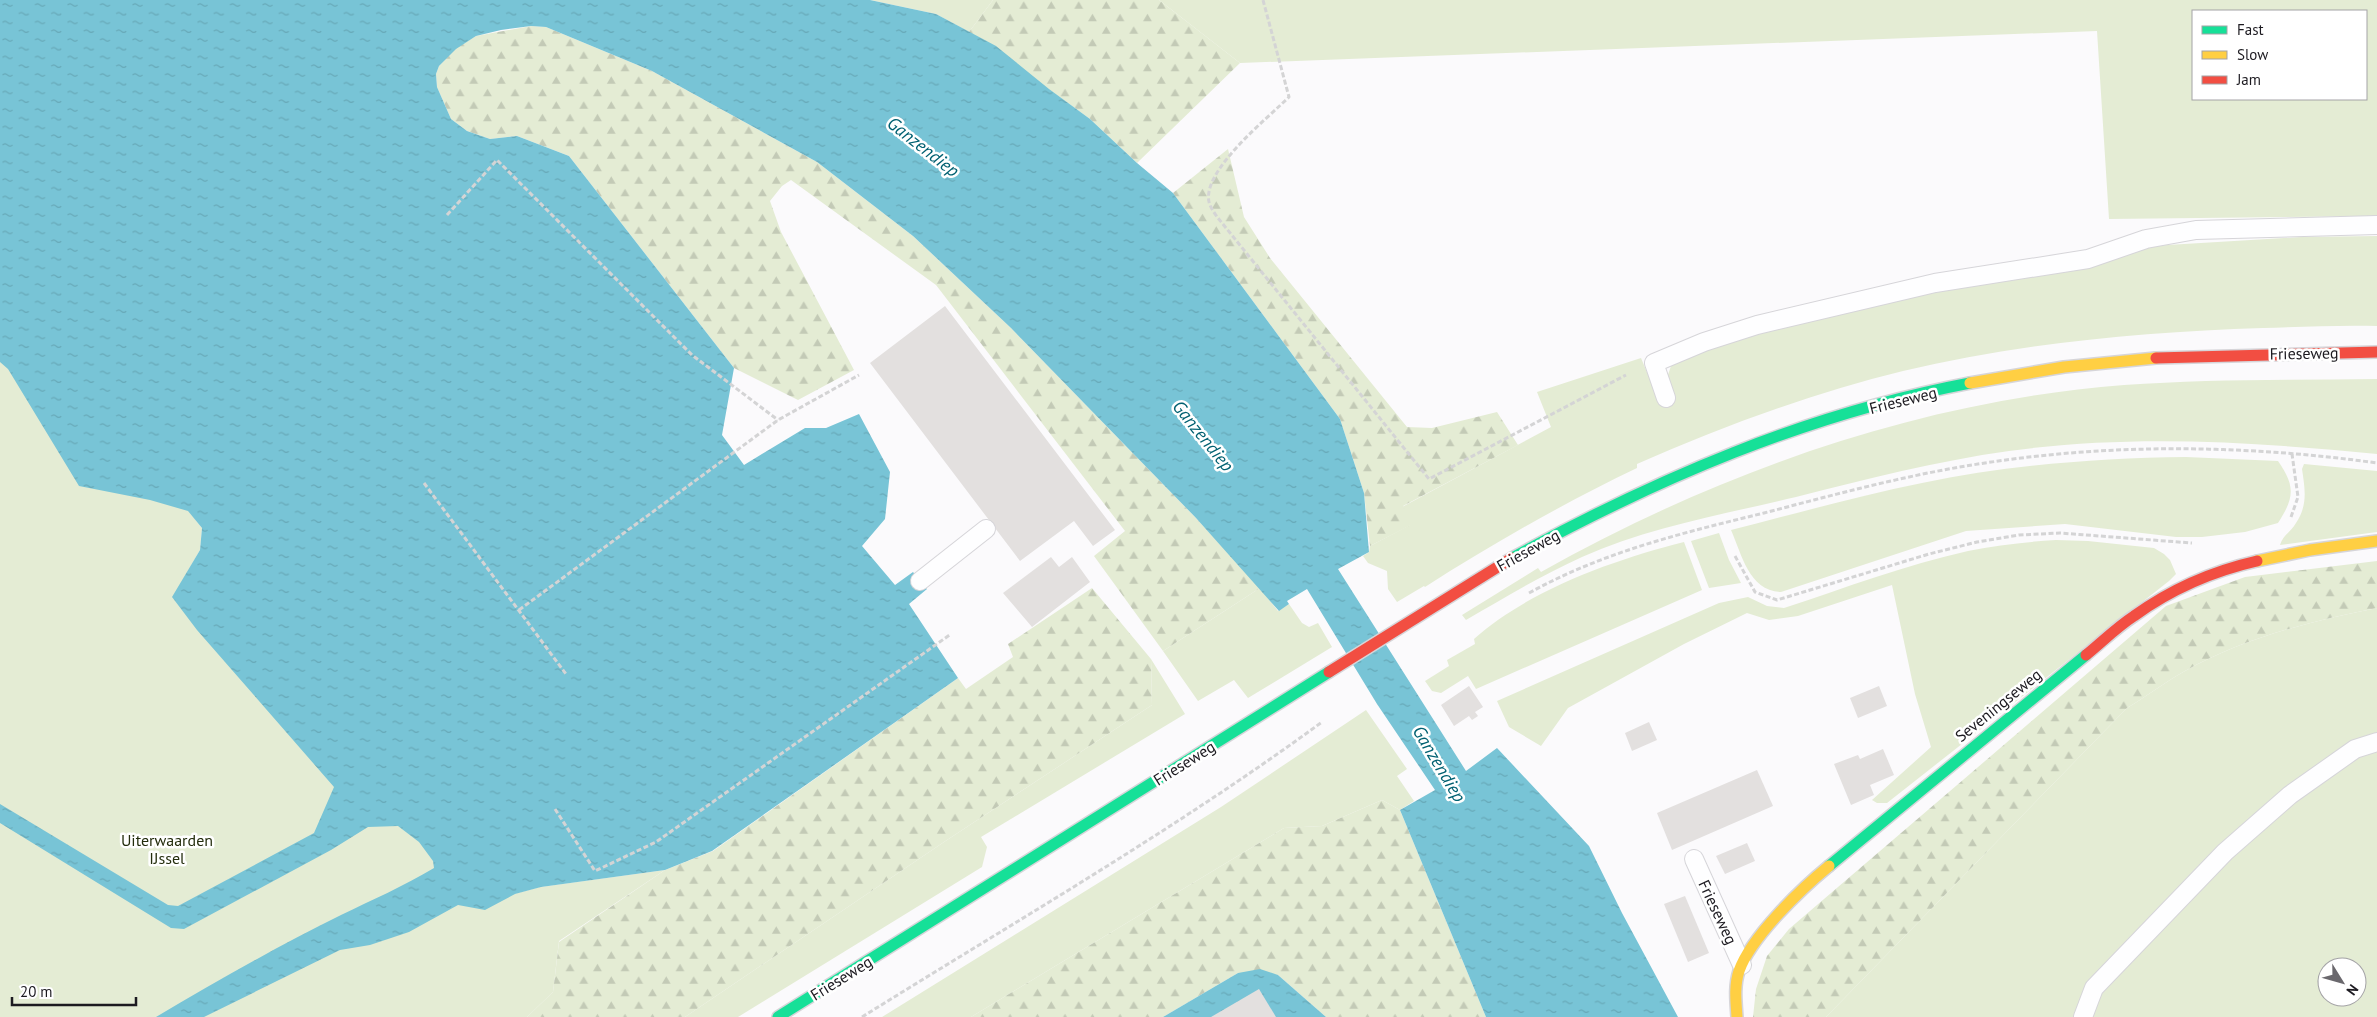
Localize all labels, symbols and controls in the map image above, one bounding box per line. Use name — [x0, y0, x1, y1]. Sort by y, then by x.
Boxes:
legend — [2192, 10, 2367, 100]
text: Fast — [2237, 20, 2264, 39]
text: Slow — [2237, 45, 2268, 64]
text: Jam — [2236, 70, 2261, 89]
water label: Ganzendiep — [883, 111, 964, 182]
street label: Frieseweg — [2269, 342, 2339, 364]
street label: Frieseweg — [1867, 382, 1939, 418]
water label: Ganzendiep — [1168, 395, 1239, 476]
street label: Frieseweg — [1493, 525, 1563, 575]
street label: Seveningseweg — [1951, 664, 2045, 746]
water label: Ganzendiep — [1408, 721, 1471, 806]
street label: Frieseweg — [1149, 736, 1219, 790]
park label: Uiterwaarden IJssel — [121, 830, 213, 868]
street label: Frieseweg — [1694, 877, 1742, 947]
street label: Frieseweg — [806, 951, 876, 1005]
north arrow — [2317, 957, 2367, 1007]
scale bar — [12, 974, 136, 1006]
text: N — [2342, 981, 2362, 999]
text: 20 m — [20, 982, 53, 1001]

